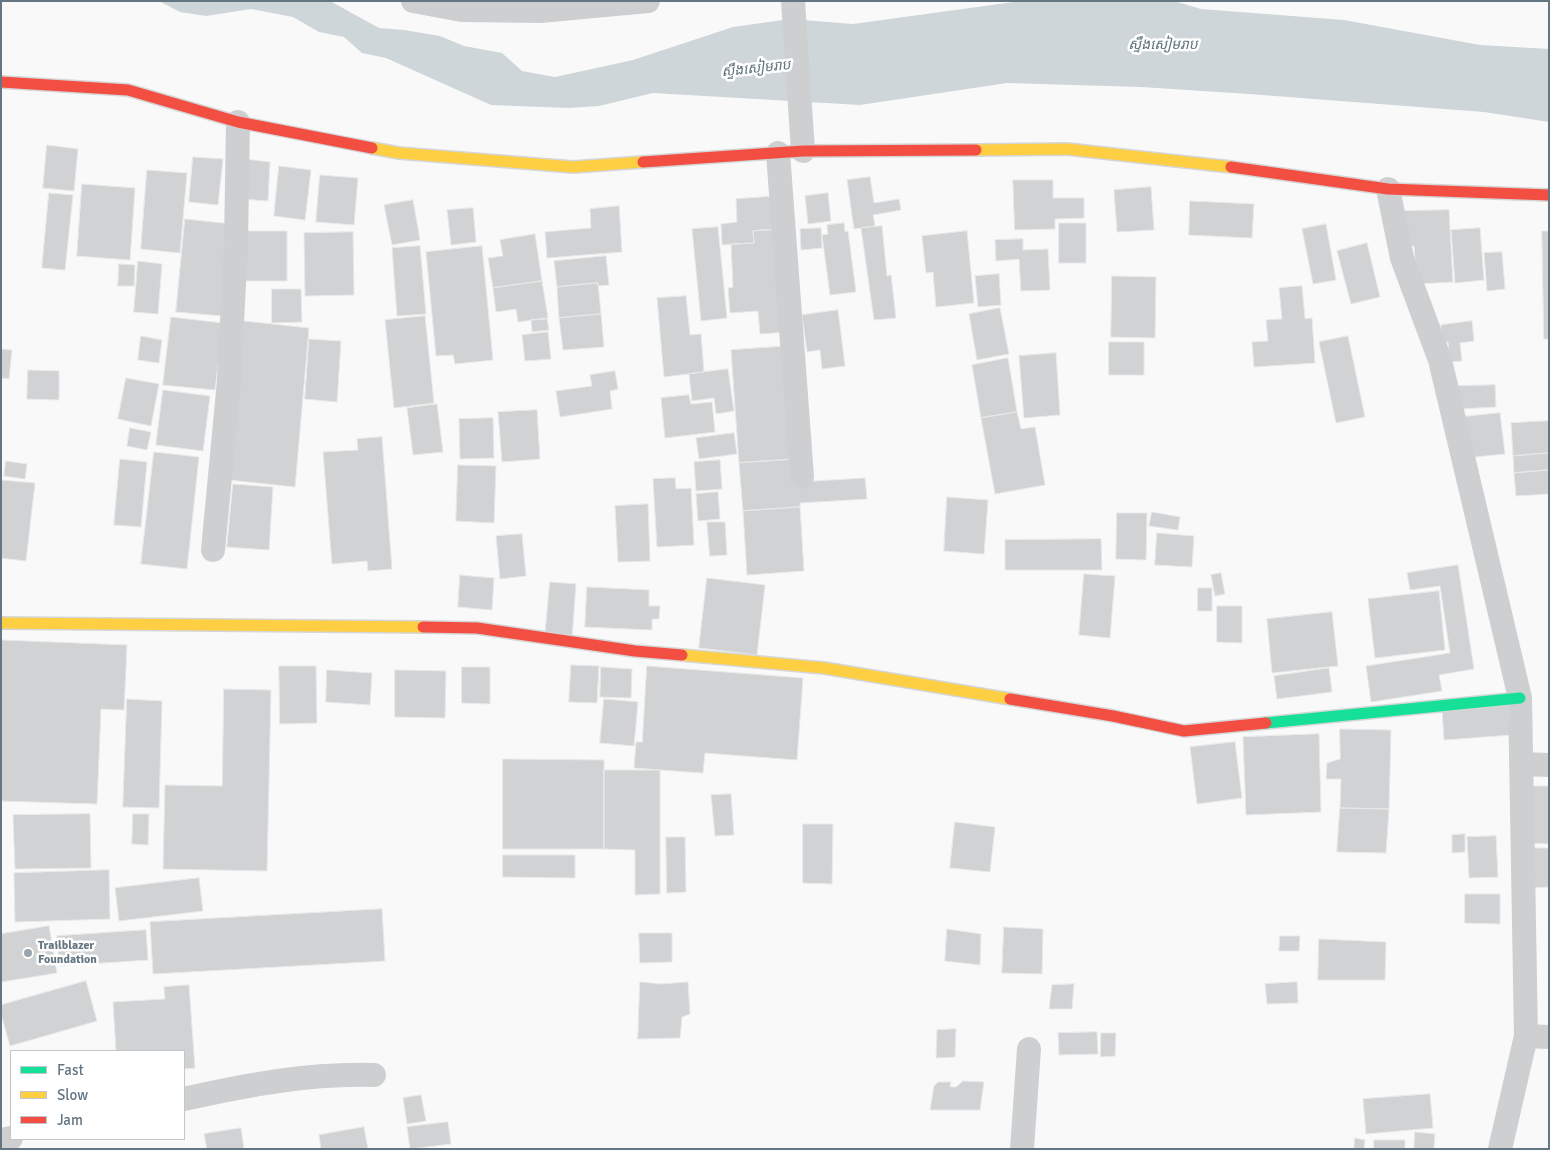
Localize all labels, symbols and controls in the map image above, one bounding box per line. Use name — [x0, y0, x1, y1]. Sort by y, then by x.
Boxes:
water label: ស្ទឹងសៀមរាប — [1128, 37, 1198, 53]
water label: ស្ទឹងសៀមរាប — [721, 57, 791, 81]
place label: Trailblazer Foundation — [38, 939, 97, 967]
marker: Trailblazer Foundation — [22, 947, 34, 959]
legend — [10, 1050, 185, 1140]
text: Fast — [57, 1061, 84, 1079]
text: Slow — [57, 1086, 88, 1104]
text: Jam — [57, 1111, 83, 1129]

